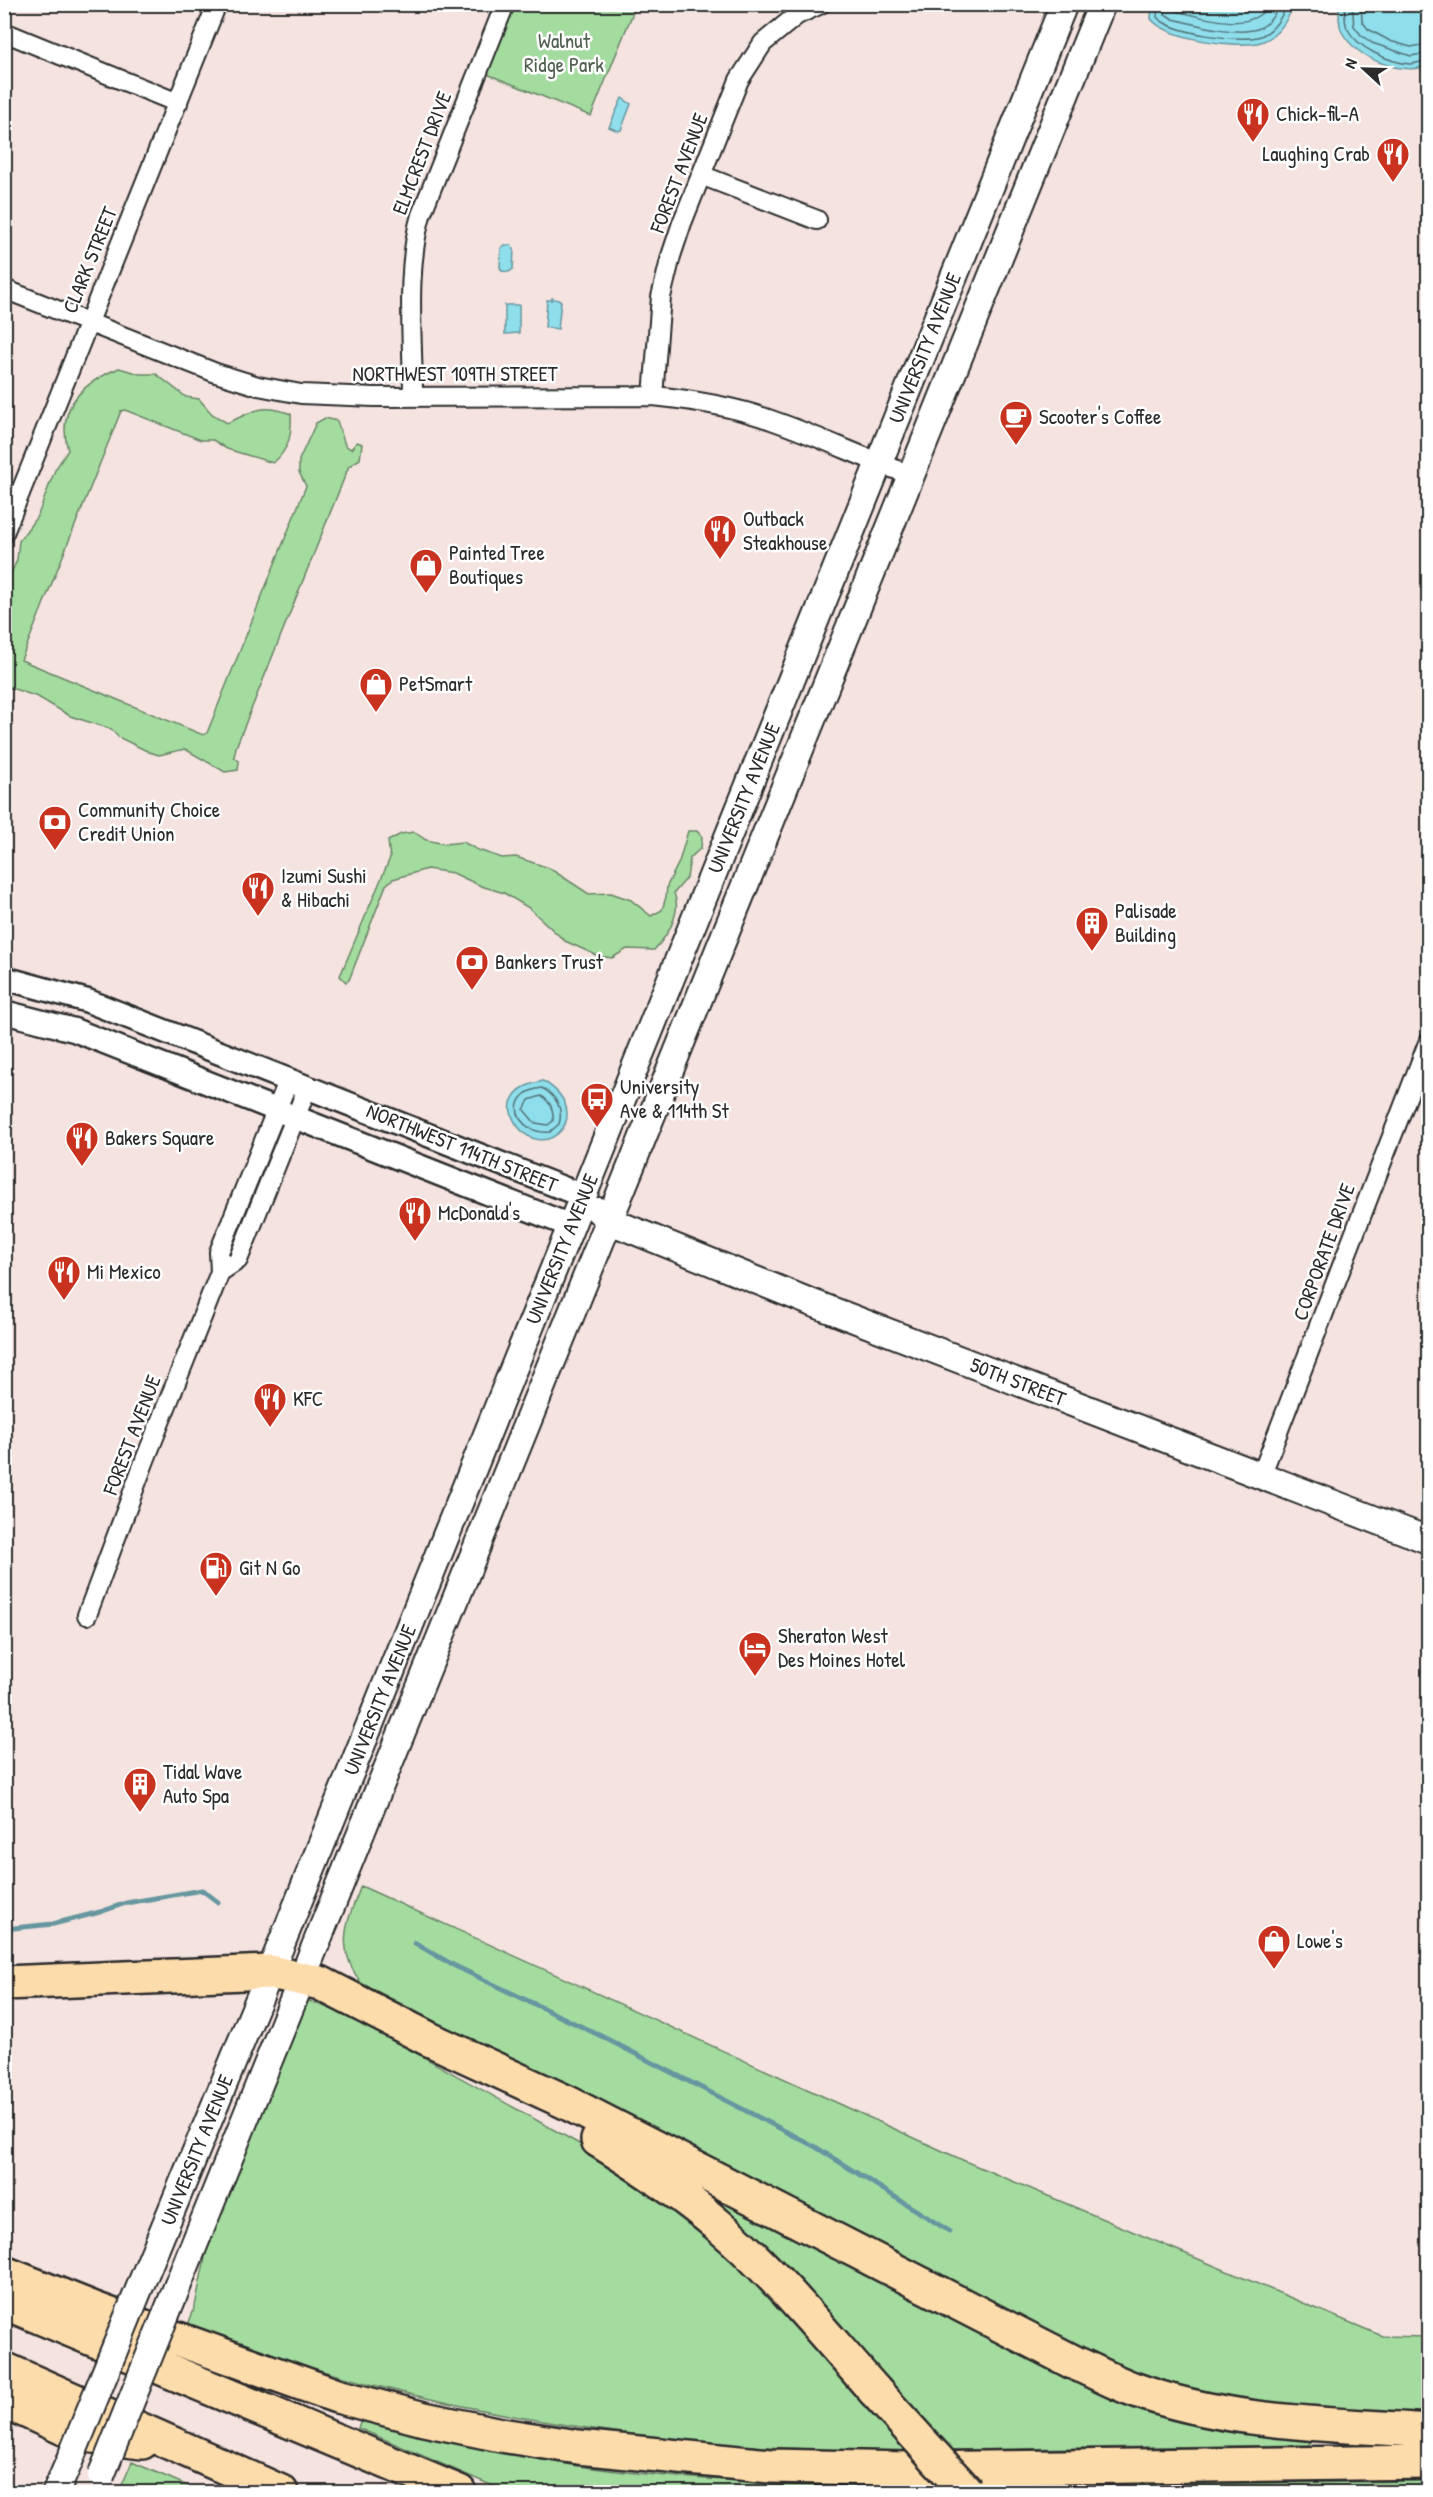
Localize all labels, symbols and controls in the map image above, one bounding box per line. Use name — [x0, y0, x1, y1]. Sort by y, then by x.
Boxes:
park label: Walnut Ridge Park — [524, 26, 604, 79]
north arrow — [1334, 39, 1394, 99]
text: N — [1338, 55, 1362, 71]
street label: ELMCREST DRIVE — [385, 87, 458, 219]
restaurant icon: Chick-fil-A — [1235, 96, 1271, 143]
place label: Chick-fil-A — [1276, 99, 1359, 128]
street label: FOREST AVENUE — [642, 109, 715, 238]
restaurant icon: Laughing Crab — [1375, 136, 1411, 183]
place label: Laughing Crab — [1263, 139, 1370, 168]
street label: CLARK STREET — [55, 201, 124, 317]
street label: UNIVERSITY AVENUE — [881, 268, 968, 427]
street label: NORTHWEST 109TH STREET — [352, 359, 559, 388]
cafe icon: Scooter's Coffee — [998, 399, 1034, 446]
place label: Scooter's Coffee — [1039, 402, 1161, 431]
place label: Outback Steakhouse — [743, 504, 827, 557]
restaurant icon: Outback Steakhouse — [702, 513, 738, 560]
place label: Painted Tree Boutiques — [449, 538, 545, 591]
shop icon: Painted Tree Boutiques — [408, 547, 444, 594]
shop icon: PetSmart — [358, 666, 394, 713]
place label: PetSmart — [399, 669, 473, 698]
street label: UNIVERSITY AVENUE — [700, 718, 787, 877]
place label: Community Choice Credit Union — [78, 795, 220, 848]
bank icon: Community Choice Credit Union — [37, 804, 73, 851]
place label: Izumi Sushi & Hibachi — [281, 861, 367, 914]
restaurant icon: Izumi Sushi & Hibachi — [240, 870, 276, 917]
place label: Palisade Building — [1115, 896, 1177, 949]
building icon: Palisade Building — [1074, 905, 1110, 952]
bank icon: Bankers Trust — [454, 944, 490, 991]
place label: Bankers Trust — [495, 947, 604, 976]
place label: University Ave & 114th St — [620, 1072, 729, 1125]
bus stop icon: University Ave & 114th St — [579, 1081, 615, 1128]
street label: NORTHWEST 114TH STREET — [362, 1096, 563, 1200]
restaurant icon: Bakers Square — [64, 1120, 100, 1167]
place label: Bakers Square — [105, 1123, 214, 1152]
street label: UNIVERSITY AVENUE — [518, 1169, 605, 1328]
street label: CORPORATE DRIVE — [1285, 1179, 1362, 1324]
restaurant icon: McDonald's — [397, 1195, 433, 1242]
place label: McDonald's — [438, 1198, 520, 1227]
restaurant icon: Mi Mexico — [46, 1254, 82, 1301]
place label: Mi Mexico — [87, 1257, 161, 1286]
street label: 50TH STREET — [966, 1350, 1071, 1413]
street label: FOREST AVENUE — [95, 1371, 168, 1500]
restaurant icon: KFC — [252, 1381, 288, 1428]
place label: KFC — [293, 1384, 323, 1413]
fuel station icon: Git N Go — [198, 1550, 234, 1597]
place label: Git N Go — [239, 1553, 300, 1582]
street label: UNIVERSITY AVENUE — [336, 1620, 423, 1779]
place label: Sheraton West Des Moines Hotel — [778, 1621, 906, 1674]
hotel icon: Sheraton West Des Moines Hotel — [737, 1630, 773, 1677]
place label: Tidal Wave Auto Spa — [163, 1757, 242, 1810]
building icon: Tidal Wave Auto Spa — [122, 1766, 158, 1813]
shop icon: Lowe's — [1256, 1923, 1292, 1970]
place label: Lowe's — [1297, 1926, 1343, 1955]
street label: UNIVERSITY AVENUE — [153, 2070, 240, 2229]

